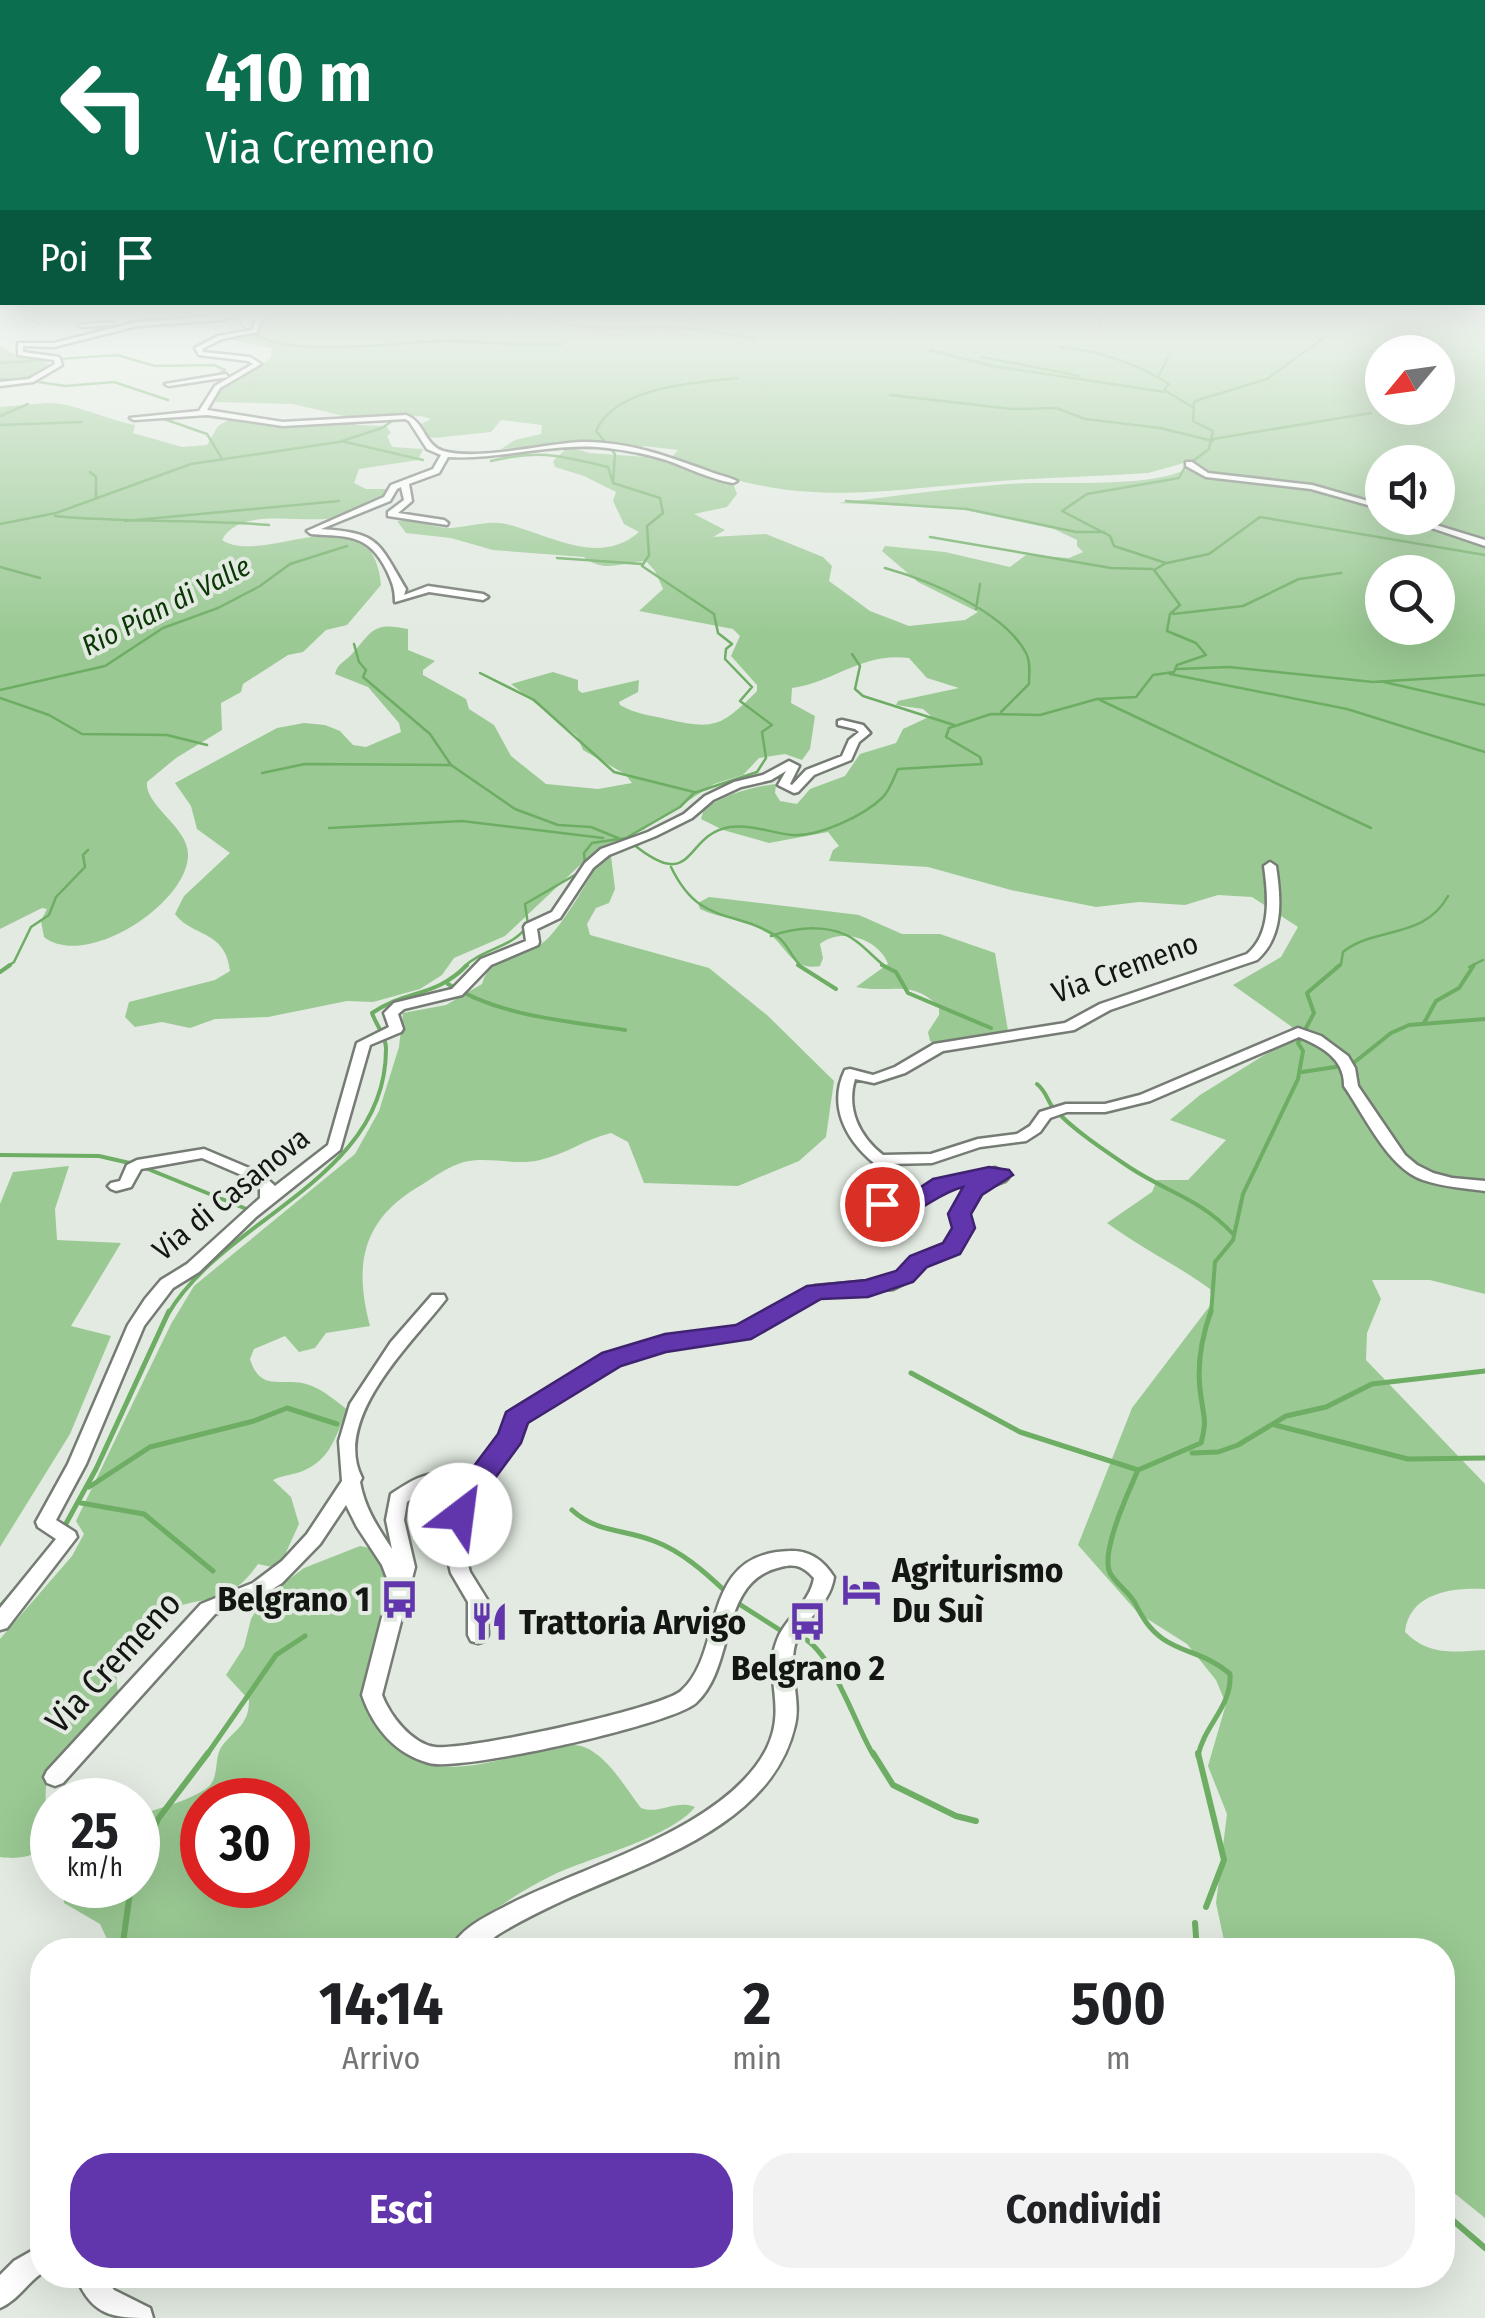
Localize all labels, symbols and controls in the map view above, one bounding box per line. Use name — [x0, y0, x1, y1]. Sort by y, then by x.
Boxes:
text: 410 m — [205, 36, 372, 120]
icon: left — [40, 40, 170, 170]
text: Via Cremeno — [205, 121, 435, 175]
icon: arrive — [108, 230, 163, 285]
text: Poi — [40, 235, 88, 281]
north arrow — [1365, 335, 1455, 425]
map controls — [1365, 335, 1455, 645]
button: sound — [1365, 445, 1455, 535]
water label: Rio Pian di Valle — [76, 549, 256, 663]
button: search — [1365, 555, 1455, 645]
street label: Via Cremeno — [1047, 925, 1203, 1011]
street label: Via di Casanova — [145, 1120, 317, 1268]
pin — [840, 1162, 925, 1247]
icon: arrive — [855, 1177, 910, 1232]
position arrow — [408, 1463, 512, 1567]
place label: Agriturismo Du Suì — [891, 1549, 1063, 1631]
hotel icon: Agriturismo Du Suì — [841, 1569, 883, 1611]
place label: Belgrano 1 — [217, 1578, 370, 1620]
bus stop icon: Belgrano 1 — [379, 1578, 421, 1620]
street label: Via Cremeno — [37, 1582, 189, 1742]
bus stop icon: Belgrano 2 — [787, 1600, 829, 1642]
restaurant icon: Trattoria Arvigo — [468, 1601, 510, 1643]
place label: Trattoria Arvigo — [519, 1601, 746, 1643]
place label: Belgrano 2 — [731, 1647, 885, 1689]
speed limit sign: 30 — [180, 1778, 310, 1908]
text: 25 — [71, 1801, 119, 1861]
text: km/h — [67, 1853, 123, 1883]
text: 14:14 — [319, 1968, 443, 2040]
text: 2 — [743, 1968, 771, 2040]
text: 500 — [1071, 1968, 1166, 2040]
text: Arrivo — [342, 2039, 420, 2077]
text: min — [732, 2039, 782, 2077]
text: m — [1106, 2039, 1131, 2077]
button: Esci — [70, 2153, 733, 2268]
button: Condividi — [753, 2153, 1415, 2268]

